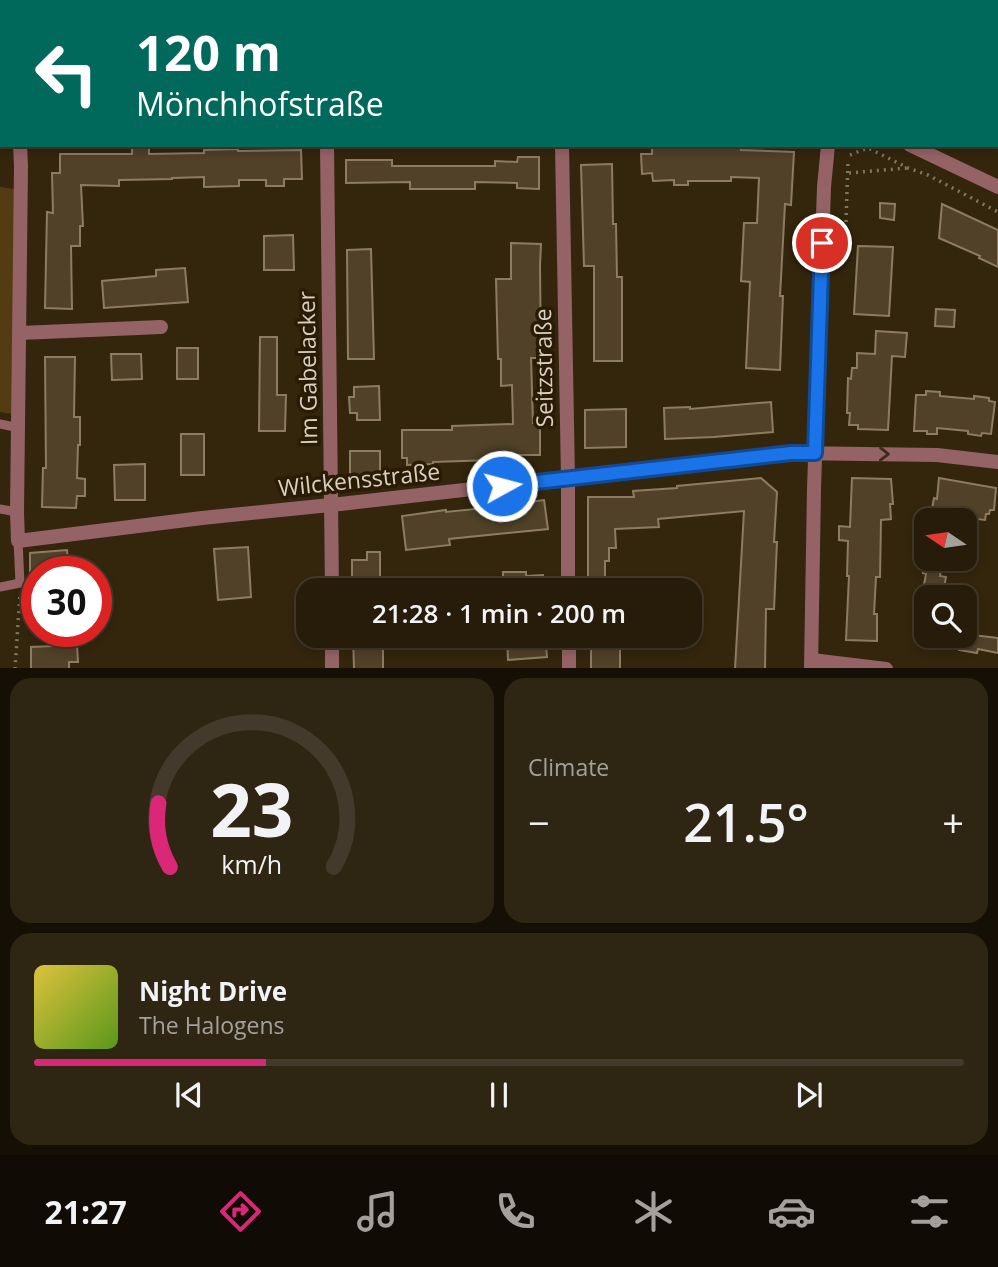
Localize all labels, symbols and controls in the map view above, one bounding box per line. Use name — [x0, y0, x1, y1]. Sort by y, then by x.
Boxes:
text: 120 m — [136, 19, 281, 85]
icon: left — [21, 28, 112, 119]
text: Mönchhofstraße — [136, 82, 384, 125]
pin — [792, 213, 852, 273]
icon: arrive — [803, 224, 841, 262]
street label: Im Gabelacker — [290, 290, 324, 445]
street label: Seitzstraße — [526, 308, 560, 428]
one-way arrow — [878, 447, 889, 462]
position arrow — [465, 449, 539, 523]
street label: Wilckensstraße — [277, 455, 441, 503]
north arrow — [914, 508, 976, 570]
map controls — [914, 508, 977, 648]
speed limit sign: 30 — [21, 556, 112, 647]
button: search — [914, 585, 977, 648]
text: 21:28 · 1 min · 200 m — [372, 595, 626, 631]
text: Climate — [528, 751, 609, 783]
text: 23 — [210, 759, 294, 858]
text: 21.5° — [683, 786, 809, 857]
text: − — [528, 796, 550, 848]
text: + — [942, 796, 964, 848]
text: km/h — [222, 846, 282, 880]
text: Night Drive — [139, 973, 287, 1009]
text: The Halogens — [139, 1009, 285, 1041]
icon: previous — [170, 1076, 208, 1114]
icon: pause — [480, 1076, 518, 1114]
icon: next — [790, 1076, 828, 1114]
icon: directions — [216, 1187, 265, 1236]
icon: music — [353, 1187, 402, 1236]
icon: phone — [491, 1187, 540, 1236]
icon: climate — [629, 1187, 678, 1236]
icon: car — [767, 1187, 816, 1236]
icon: filters — [905, 1187, 954, 1236]
text: 21:27 — [44, 1190, 127, 1233]

